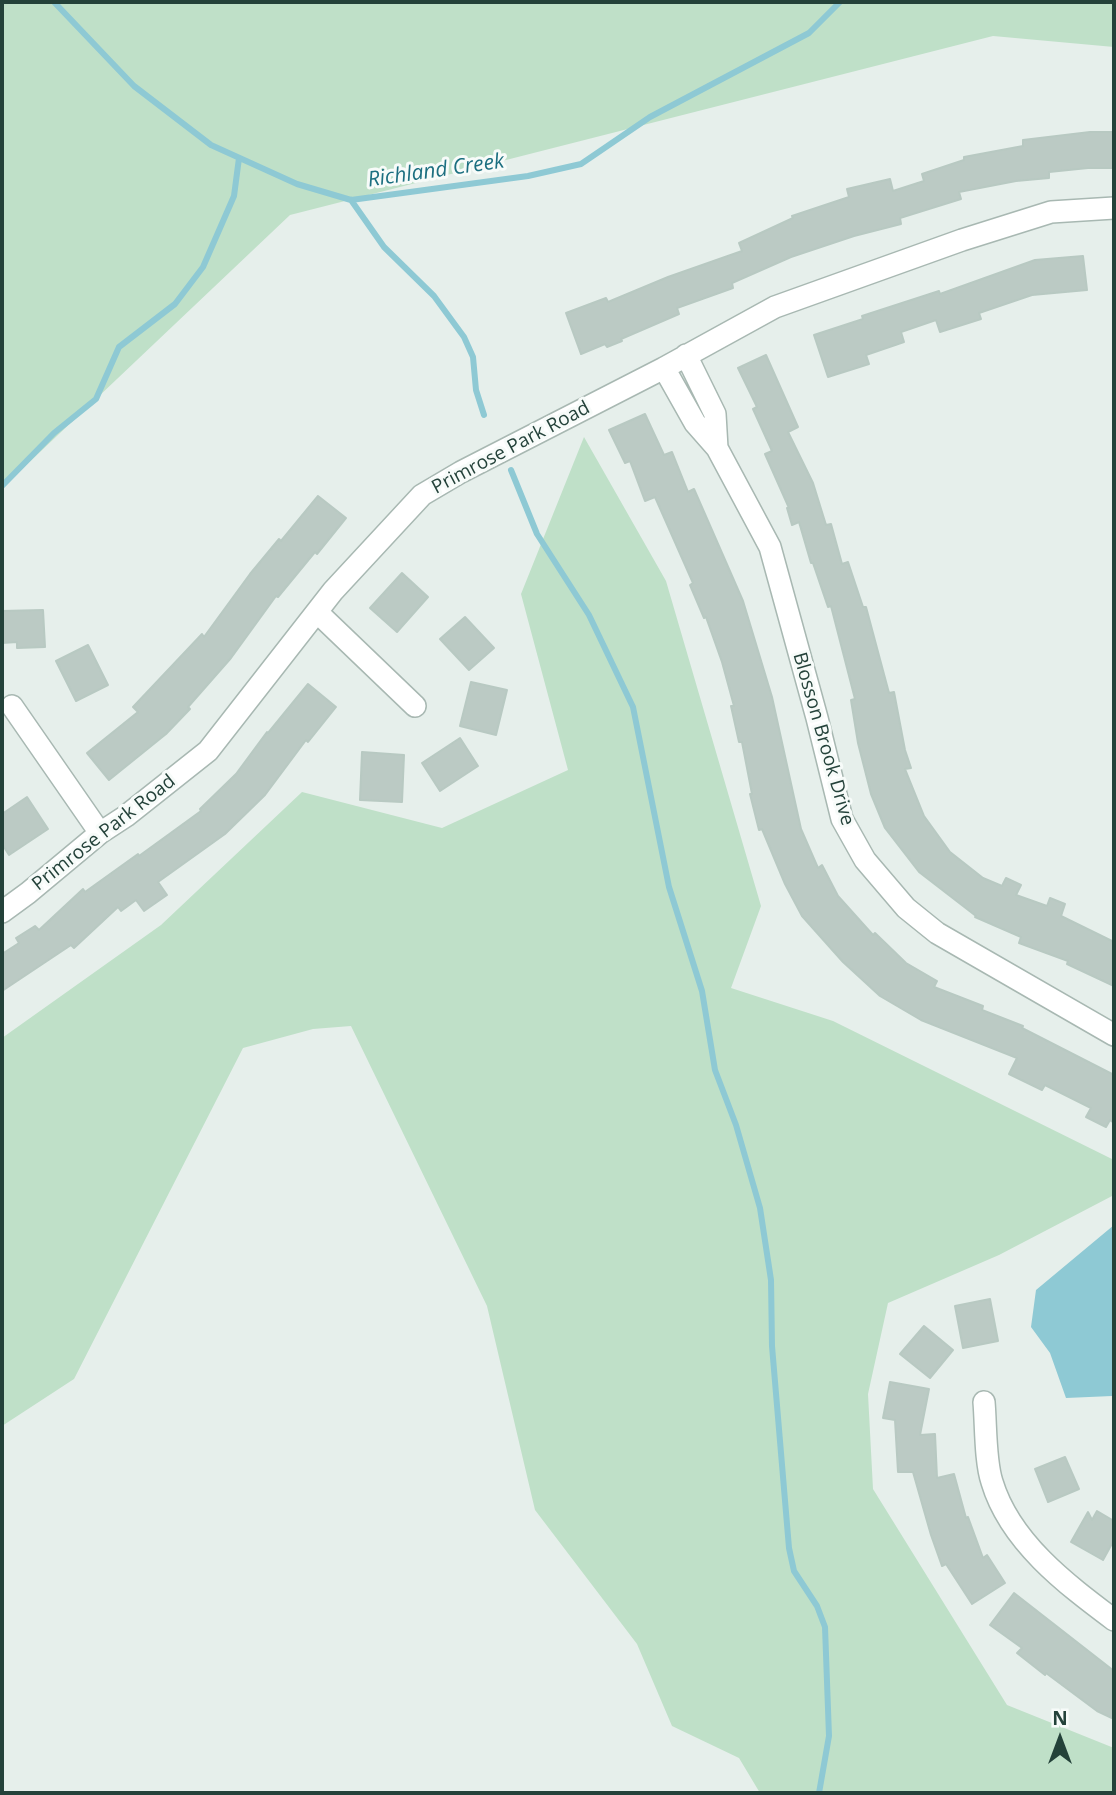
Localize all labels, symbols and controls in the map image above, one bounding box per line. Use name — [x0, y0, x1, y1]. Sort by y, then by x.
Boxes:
water label: Richland Creek — [366, 149, 506, 193]
street label: Primrose Park Road — [428, 397, 594, 499]
street label: Blosson Brook Drive — [787, 650, 859, 828]
street label: Primrose Park Road — [28, 770, 180, 896]
north arrow — [1025, 1704, 1095, 1774]
text: N — [1052, 1705, 1068, 1731]

